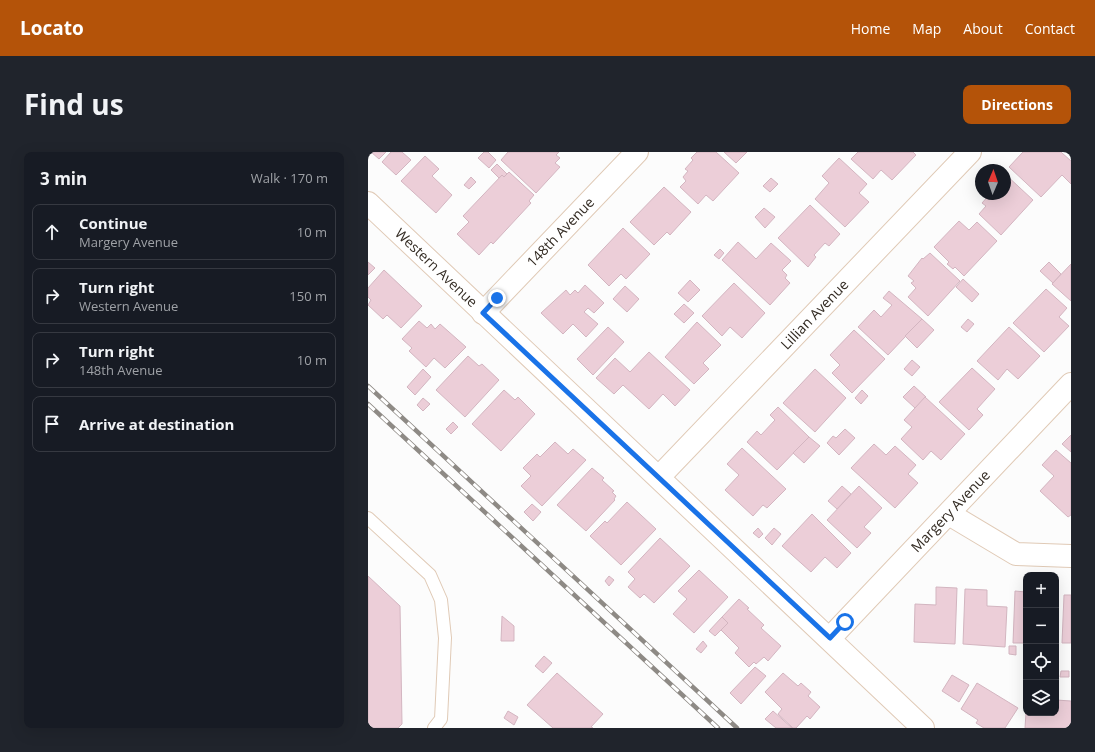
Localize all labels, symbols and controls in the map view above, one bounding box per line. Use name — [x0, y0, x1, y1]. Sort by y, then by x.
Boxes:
text: Locato — [20, 15, 84, 41]
text: Home — [851, 19, 890, 38]
text: Map — [912, 19, 941, 38]
text: About — [963, 19, 1003, 38]
text: Contact — [1025, 19, 1075, 38]
text: Find us — [24, 85, 124, 123]
button: Directions — [963, 85, 1071, 124]
north arrow — [975, 164, 1011, 200]
text: 3 min — [40, 167, 87, 190]
text: Walk · 170 m — [251, 169, 328, 187]
street label: 148th Avenue — [522, 193, 598, 271]
text: Continue — [79, 213, 147, 233]
icon: ahead — [41, 221, 63, 243]
text: 10 m — [297, 223, 327, 241]
street label: Western Avenue — [391, 224, 482, 311]
text: Margery Avenue — [79, 233, 178, 251]
street label: Lillian Avenue — [776, 275, 852, 353]
text: Turn right — [79, 277, 154, 297]
icon: right — [41, 285, 63, 307]
text: 150 m — [289, 287, 327, 305]
route end — [488, 289, 506, 307]
text: Western Avenue — [79, 297, 178, 315]
text: Turn right — [79, 341, 154, 361]
icon: right — [41, 349, 63, 371]
text: 10 m — [297, 351, 327, 369]
text: 148th Avenue — [79, 361, 163, 379]
icon: arrive — [41, 413, 63, 435]
text: Arrive at destination — [79, 414, 234, 434]
street label: Margery Avenue — [906, 465, 994, 556]
map controls — [1023, 572, 1059, 716]
button: + — [1023, 572, 1059, 608]
button: − — [1023, 608, 1059, 644]
route start — [836, 613, 854, 631]
button: locate — [1023, 644, 1059, 680]
button: layers — [1023, 680, 1059, 716]

